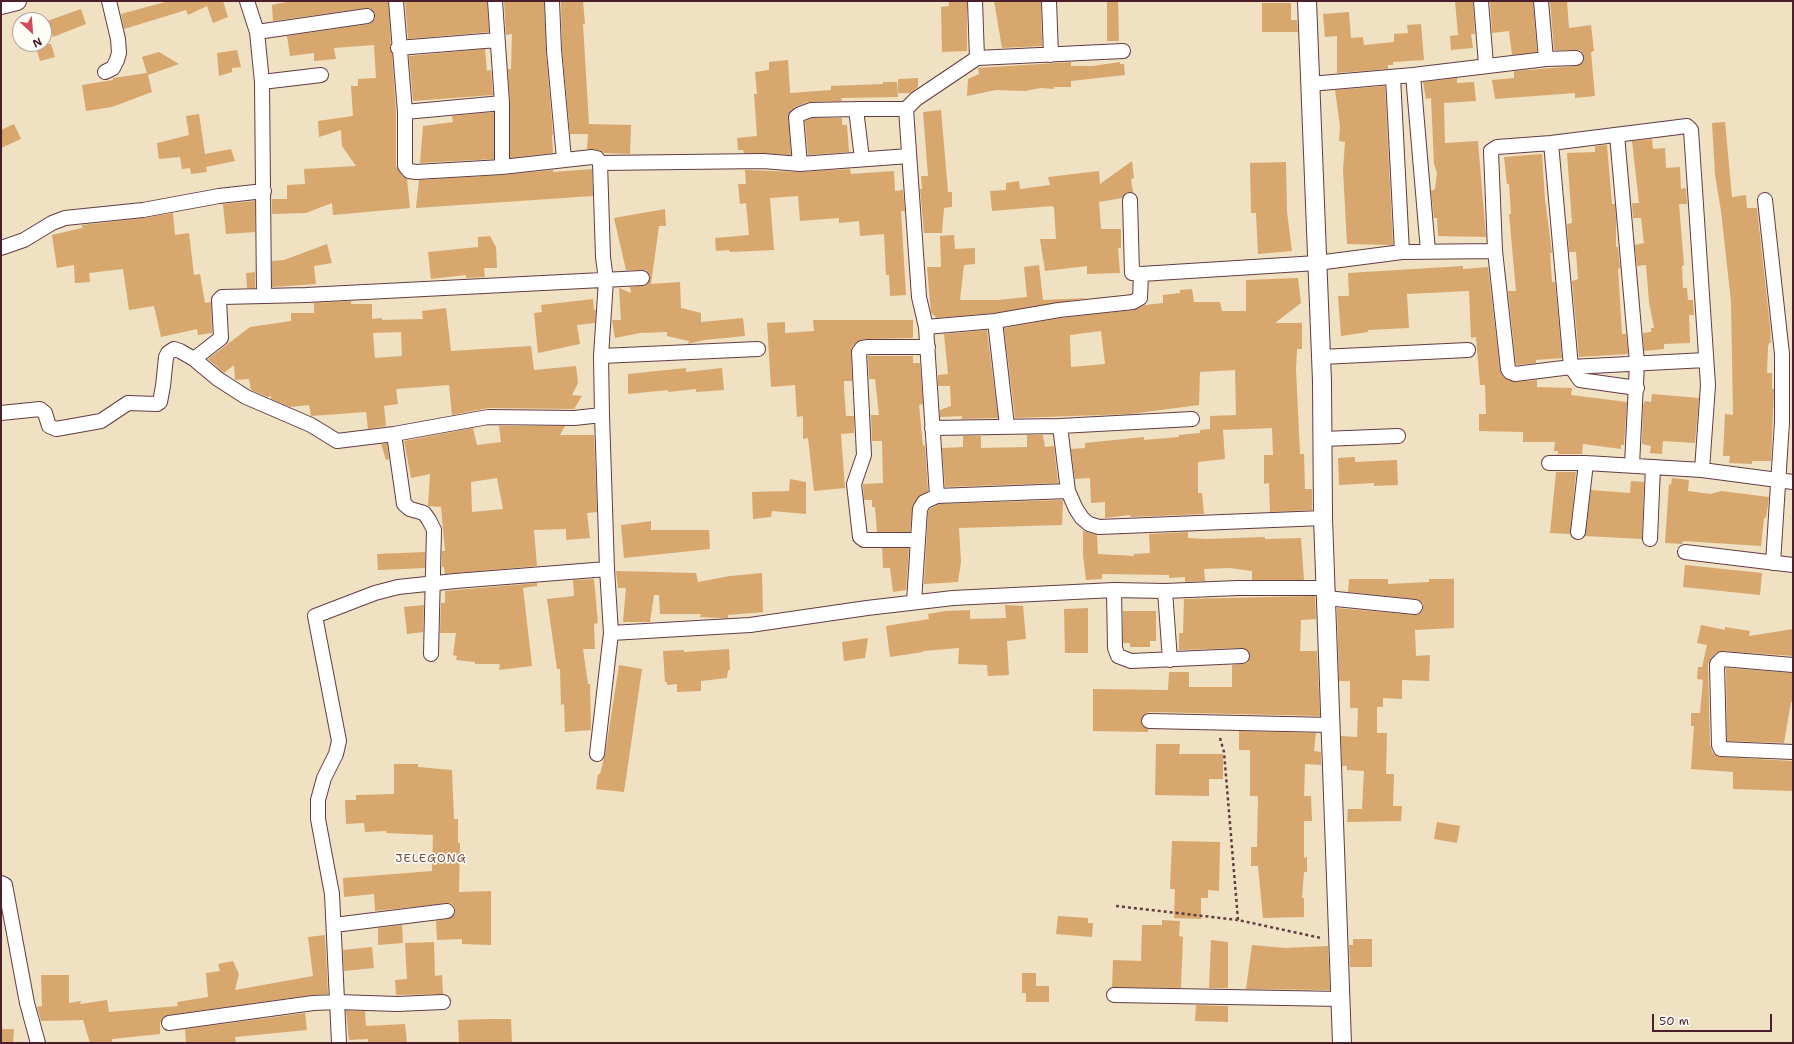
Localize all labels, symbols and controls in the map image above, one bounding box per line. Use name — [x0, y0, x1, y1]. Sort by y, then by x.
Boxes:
north arrow — [12, 12, 52, 52]
text: N — [30, 34, 44, 51]
district label: JELEGONG — [395, 852, 467, 866]
scale bar — [1654, 1006, 1774, 1032]
text: 50 m — [1659, 1013, 1689, 1029]

